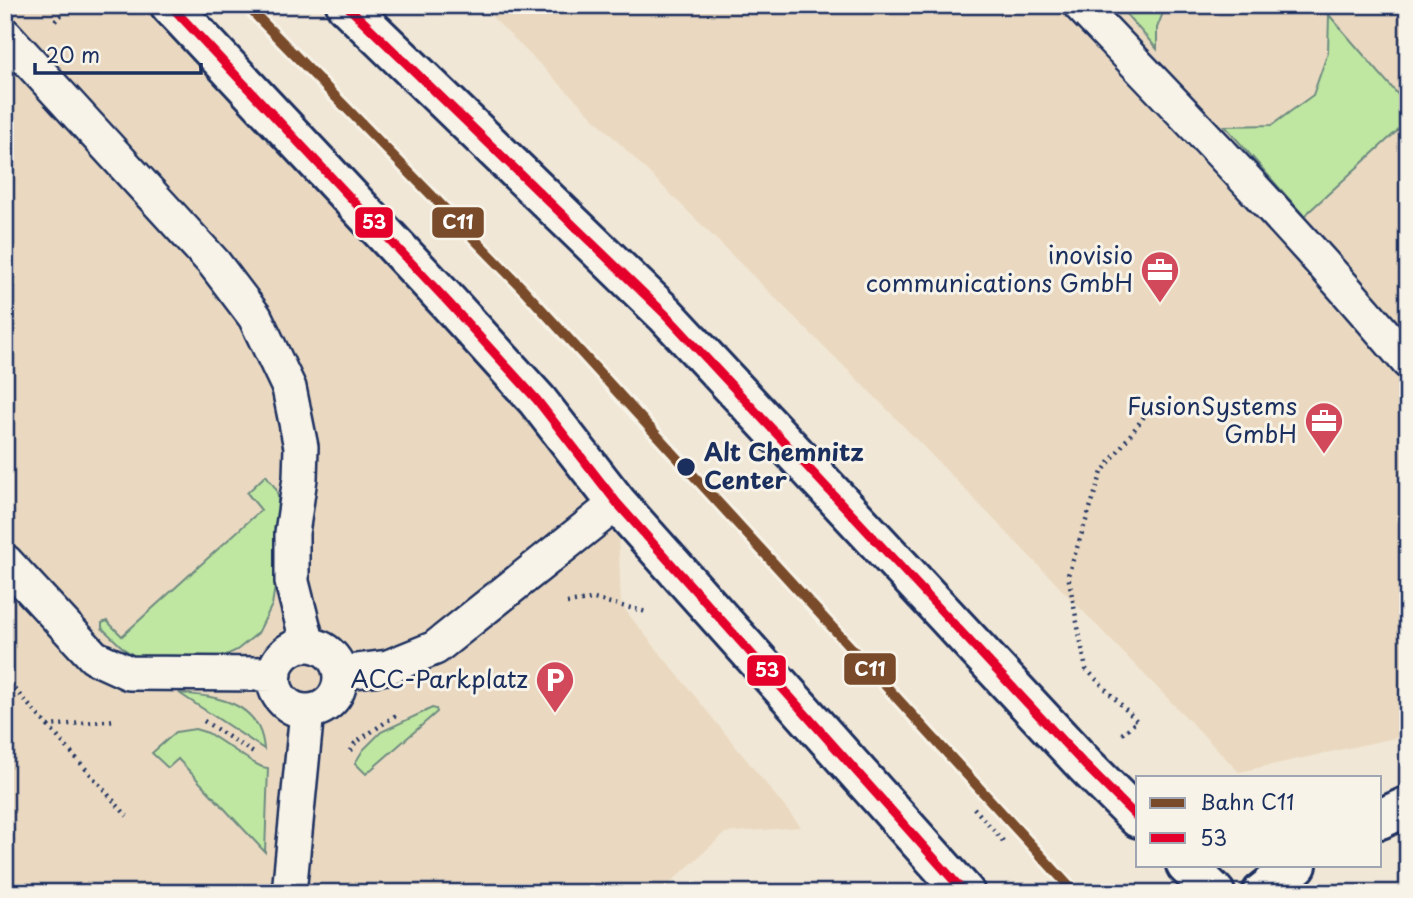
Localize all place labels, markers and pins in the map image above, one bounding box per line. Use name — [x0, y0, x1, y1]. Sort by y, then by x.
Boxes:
place label: inovisio communications GmbH — [866, 236, 1133, 300]
office icon: inovisio communications GmbH — [1139, 249, 1181, 304]
place label: FusionSystems GmbH — [1127, 387, 1297, 451]
office icon: FusionSystems GmbH — [1303, 400, 1345, 455]
place label: Alt Chemnitz Center — [704, 433, 864, 497]
marker: Alt Chemnitz Center — [675, 456, 697, 478]
parking icon: ACC-Parkplatz — [534, 659, 576, 714]
place label: ACC-Parkplatz — [351, 660, 528, 696]

